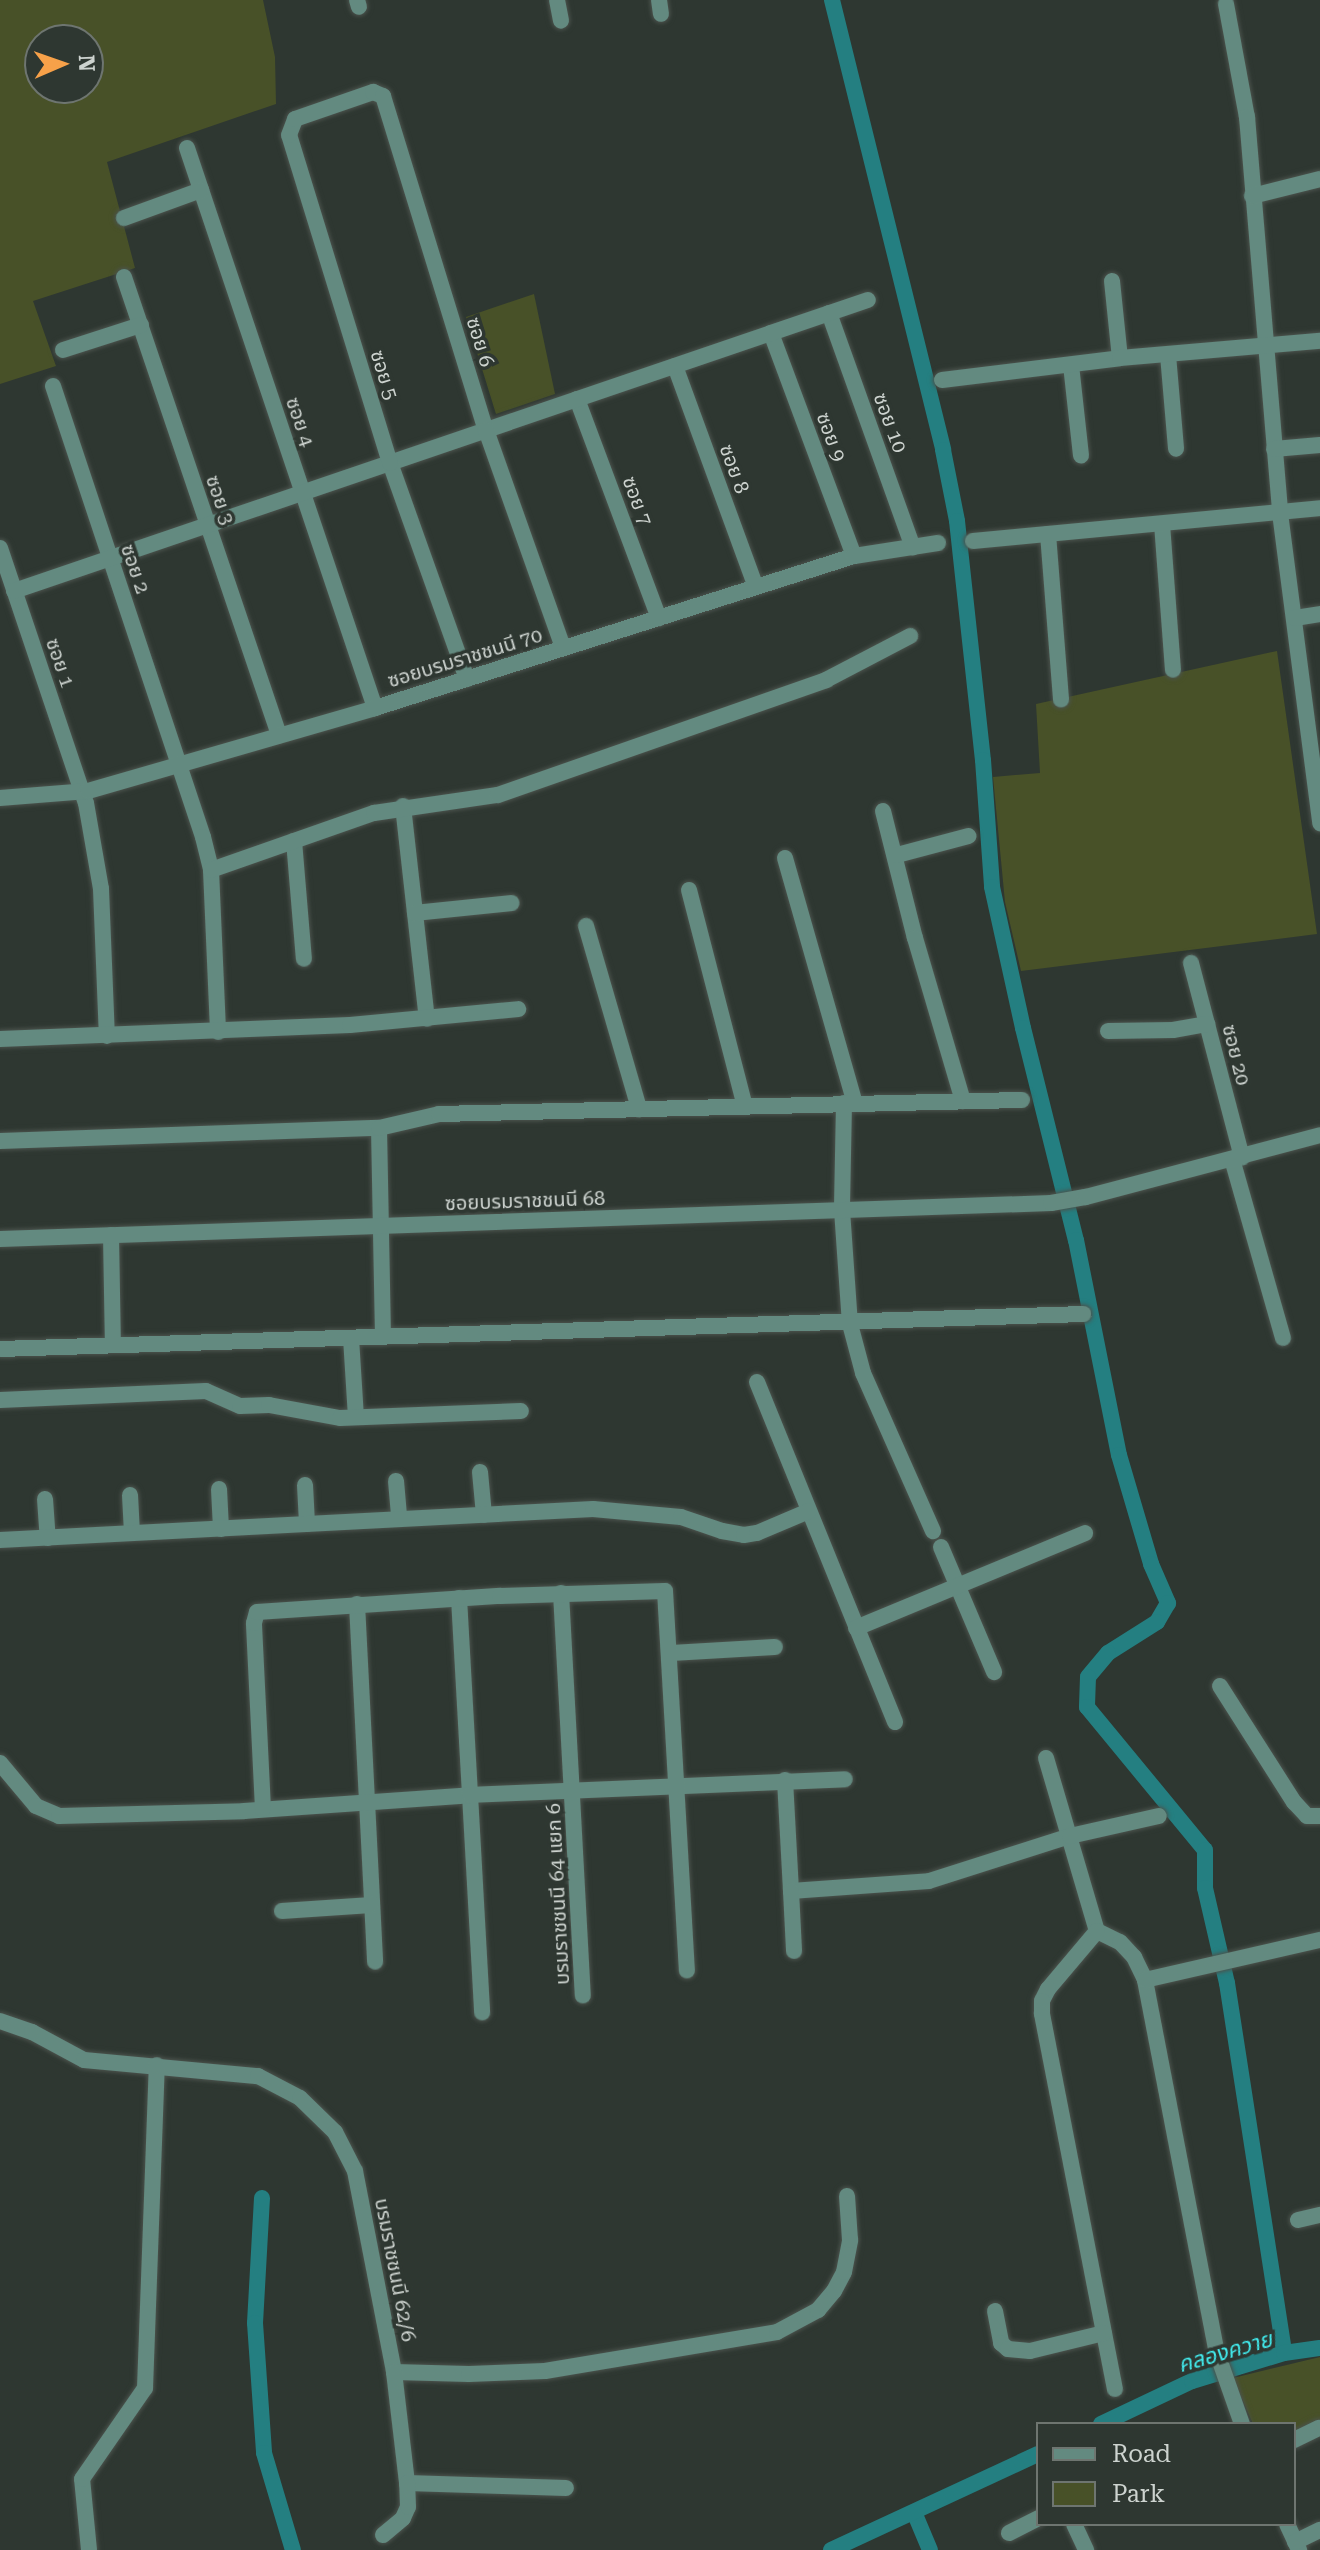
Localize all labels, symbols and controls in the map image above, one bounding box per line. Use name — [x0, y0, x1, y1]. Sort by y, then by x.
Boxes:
north arrow — [24, 24, 104, 104]
text: N — [74, 54, 99, 72]
street label: ซอย 6 — [461, 314, 499, 370]
street label: ซอย 5 — [365, 347, 403, 403]
street label: ซอย 10 — [868, 390, 912, 456]
street label: ซอย 4 — [280, 394, 320, 450]
street label: ซอย 9 — [811, 409, 851, 465]
street label: ซอย 8 — [714, 441, 754, 497]
street label: ซอย 3 — [200, 472, 240, 528]
street label: ซอย 7 — [617, 473, 657, 529]
street label: ซอย 2 — [115, 541, 155, 597]
street label: ซอยบรมราชชนนี 70 — [385, 623, 545, 693]
street label: ซอย 1 — [40, 635, 80, 691]
street label: ซอย 20 — [1217, 1022, 1255, 1088]
street label: ซอยบรมราชชนนี 68 — [444, 1186, 606, 1216]
street label: บรมราชชนนี 64 แยก 6 — [541, 1803, 575, 1985]
street label: บรมราชชนนี 62/6 — [369, 2196, 421, 2344]
water label: คลองควาย — [1175, 2326, 1275, 2378]
legend — [1036, 2422, 1296, 2526]
text: Road — [1112, 2440, 1171, 2468]
text: Park — [1112, 2480, 1165, 2508]

